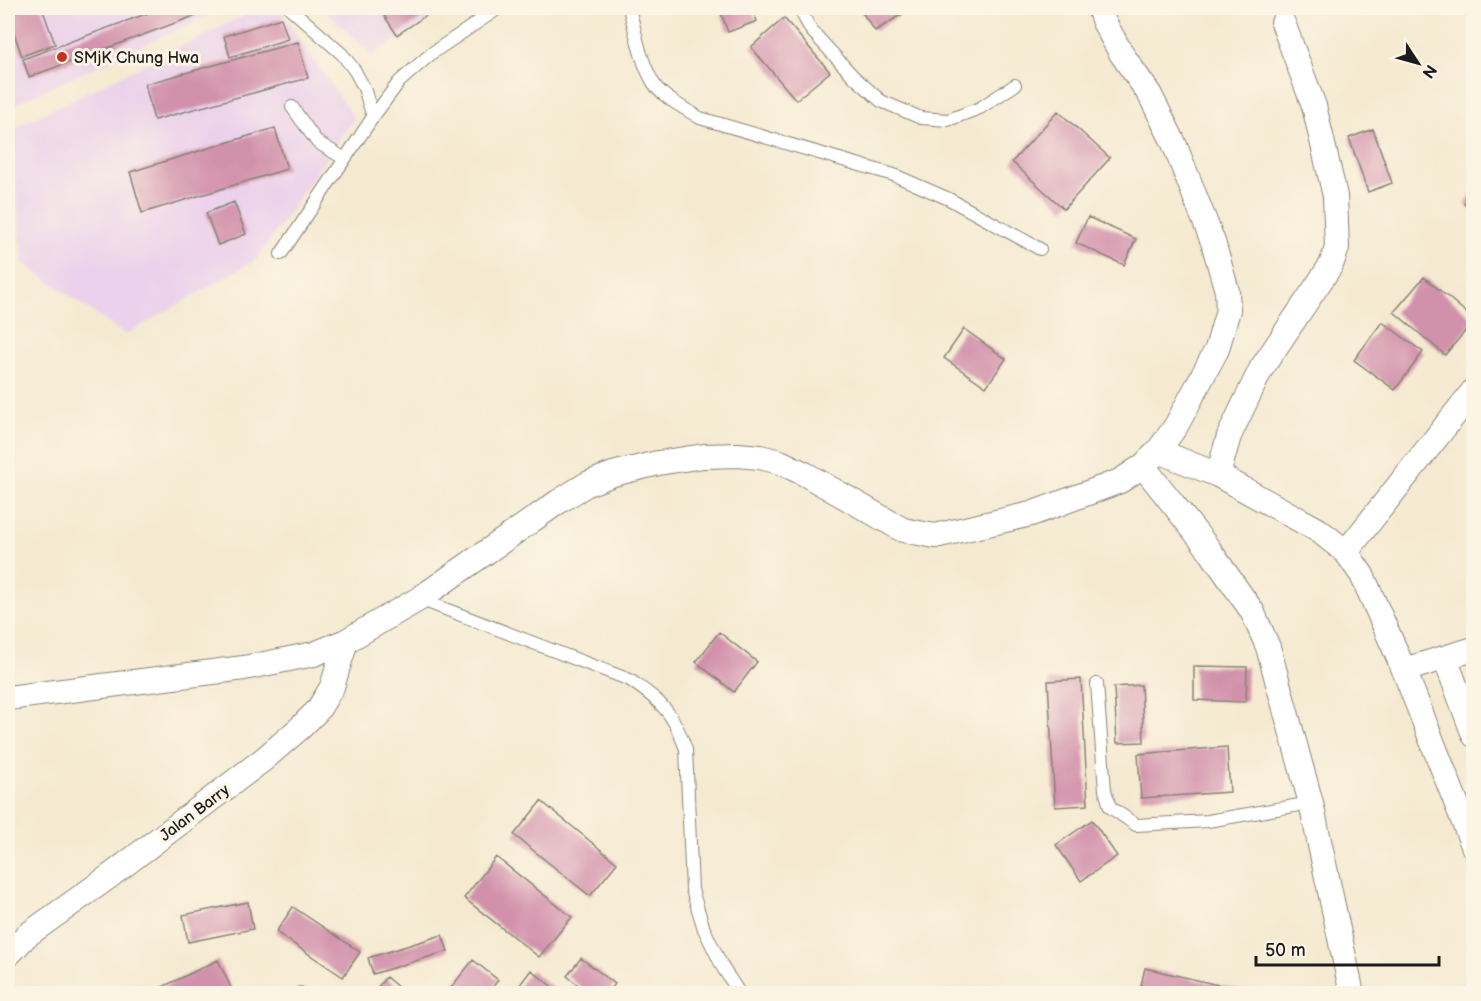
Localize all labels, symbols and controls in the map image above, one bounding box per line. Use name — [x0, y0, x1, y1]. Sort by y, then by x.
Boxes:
north arrow — [1388, 33, 1448, 93]
place label: SMjK Chung Hwa — [74, 49, 199, 68]
marker: SMjK Chung Hwa — [55, 50, 69, 64]
text: N — [1418, 60, 1440, 81]
street label: Jalan Barry — [156, 780, 234, 846]
scale bar — [1256, 929, 1439, 967]
text: 50 m — [1265, 940, 1306, 961]

